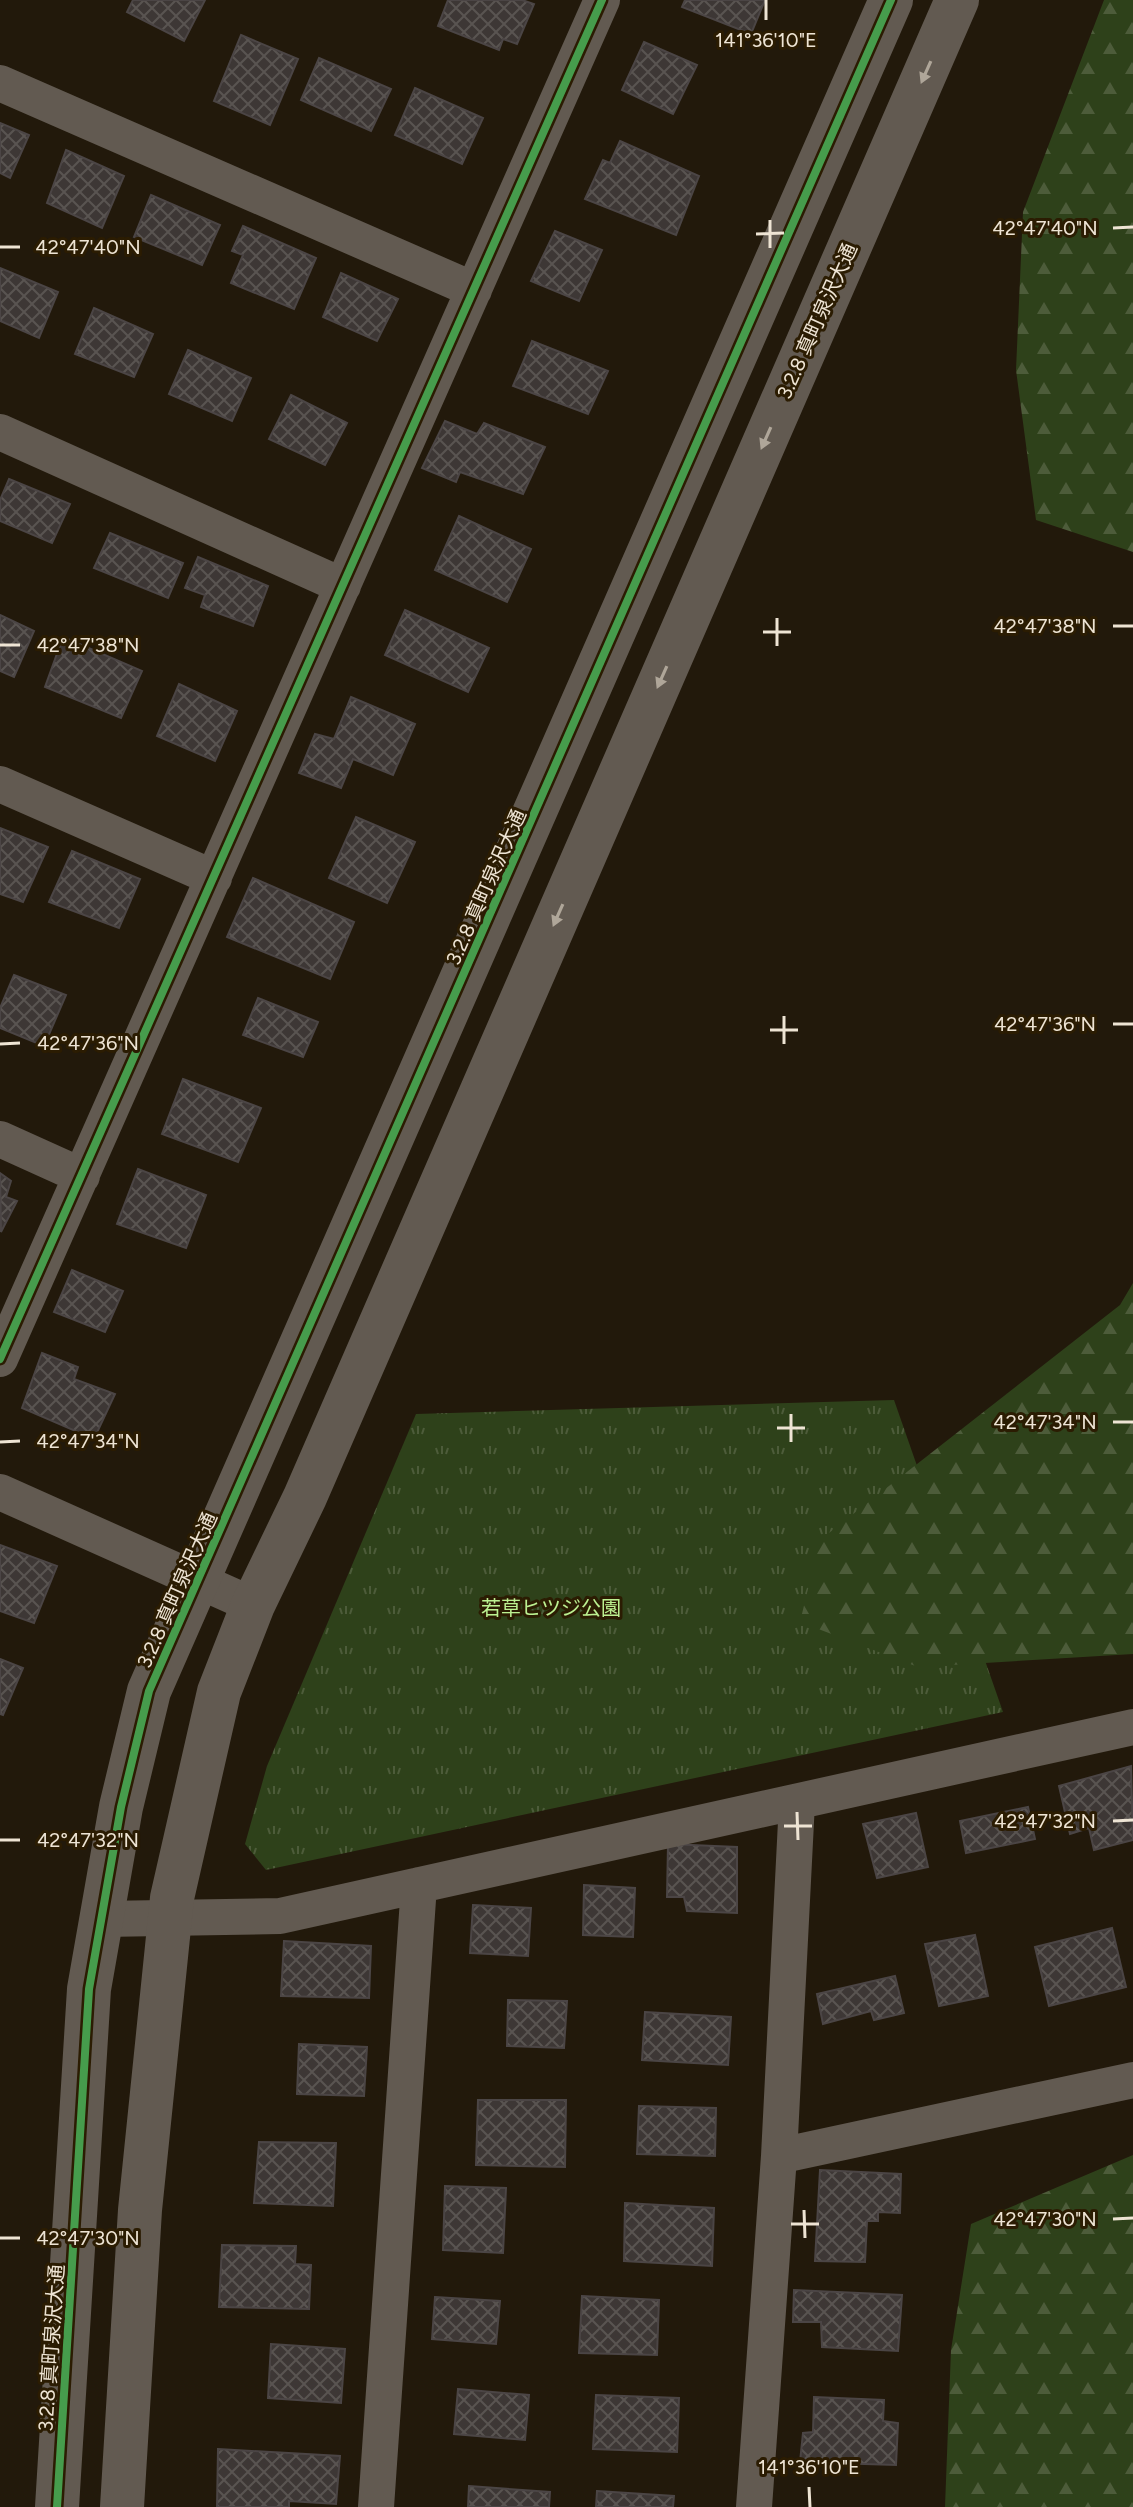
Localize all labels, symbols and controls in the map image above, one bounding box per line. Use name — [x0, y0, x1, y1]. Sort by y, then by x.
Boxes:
text: 141°36'10"E — [715, 28, 817, 52]
one-way arrow — [919, 60, 932, 83]
text: 42°47'40"N — [992, 216, 1098, 240]
text: 42°47'40"N — [35, 235, 141, 259]
street label: 3.2.8 真町泉沢大通 — [772, 240, 862, 402]
one-way arrow — [760, 426, 773, 450]
text: 42°47'38"N — [993, 614, 1097, 638]
text: 42°47'38"N — [36, 633, 140, 657]
one-way arrow — [656, 665, 669, 688]
street label: 3.2.8 真町泉沢大通 — [441, 806, 531, 968]
one-way arrow — [552, 903, 565, 927]
text: 42°47'36"N — [994, 1012, 1096, 1036]
text: 42°47'36"N — [37, 1031, 139, 1055]
text: 42°47'34"N — [993, 1410, 1097, 1434]
text: 42°47'34"N — [36, 1429, 140, 1453]
street label: 3.2.8 真町泉沢大通 — [132, 1509, 222, 1671]
park label: 若草ヒツジ公園 — [481, 1596, 621, 1620]
text: 42°47'32"N — [994, 1809, 1096, 1833]
text: 42°47'32"N — [37, 1828, 139, 1852]
text: 42°47'30"N — [993, 2207, 1097, 2231]
text: 42°47'30"N — [36, 2226, 140, 2250]
street label: 3.2.8 真町泉沢大通 — [33, 2264, 69, 2432]
text: 141°36'10"E — [758, 2455, 860, 2479]

